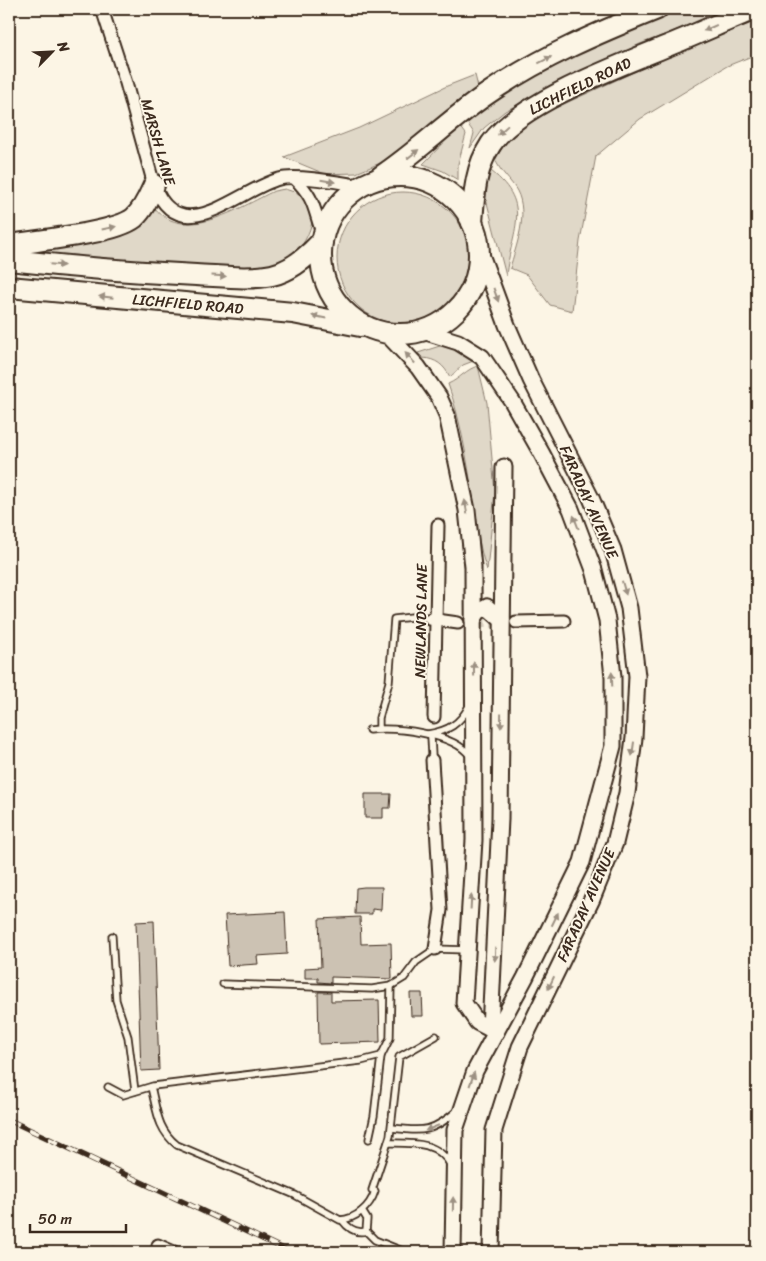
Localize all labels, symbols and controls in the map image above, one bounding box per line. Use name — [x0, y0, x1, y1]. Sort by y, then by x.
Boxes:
one-way arrow — [703, 24, 717, 32]
north arrow — [28, 28, 78, 78]
text: N — [50, 36, 77, 57]
street label: LICHFIELD ROAD — [524, 50, 636, 122]
one-way arrow — [537, 56, 552, 64]
street label: MARSH LANE — [133, 96, 183, 190]
one-way arrow — [497, 124, 509, 136]
one-way arrow — [406, 149, 419, 160]
one-way arrow — [321, 178, 337, 186]
one-way arrow — [101, 224, 116, 232]
one-way arrow — [50, 261, 66, 269]
one-way arrow — [212, 272, 228, 280]
street label: LICHFIELD ROAD — [131, 286, 245, 322]
one-way arrow — [492, 288, 500, 303]
one-way arrow — [97, 293, 113, 301]
one-way arrow — [312, 313, 327, 321]
one-way arrow — [404, 353, 416, 365]
street label: FARADAY AVENUE — [552, 441, 626, 565]
one-way arrow — [461, 499, 469, 515]
one-way arrow — [572, 514, 580, 529]
street label: NEWLANDS LANE — [407, 562, 435, 678]
one-way arrow — [620, 580, 628, 595]
one-way arrow — [470, 661, 478, 677]
one-way arrow — [608, 671, 616, 687]
one-way arrow — [497, 713, 505, 729]
one-way arrow — [629, 741, 637, 757]
street label: FARADAY AVENUE — [549, 842, 623, 966]
one-way arrow — [468, 893, 476, 909]
one-way arrow — [551, 912, 559, 926]
one-way arrow — [491, 946, 499, 962]
one-way arrow — [547, 976, 555, 990]
one-way arrow — [468, 1071, 476, 1086]
one-way arrow — [425, 1124, 439, 1132]
one-way arrow — [450, 1195, 458, 1211]
scale bar — [30, 1201, 126, 1233]
text: 50 m — [38, 1206, 73, 1232]

